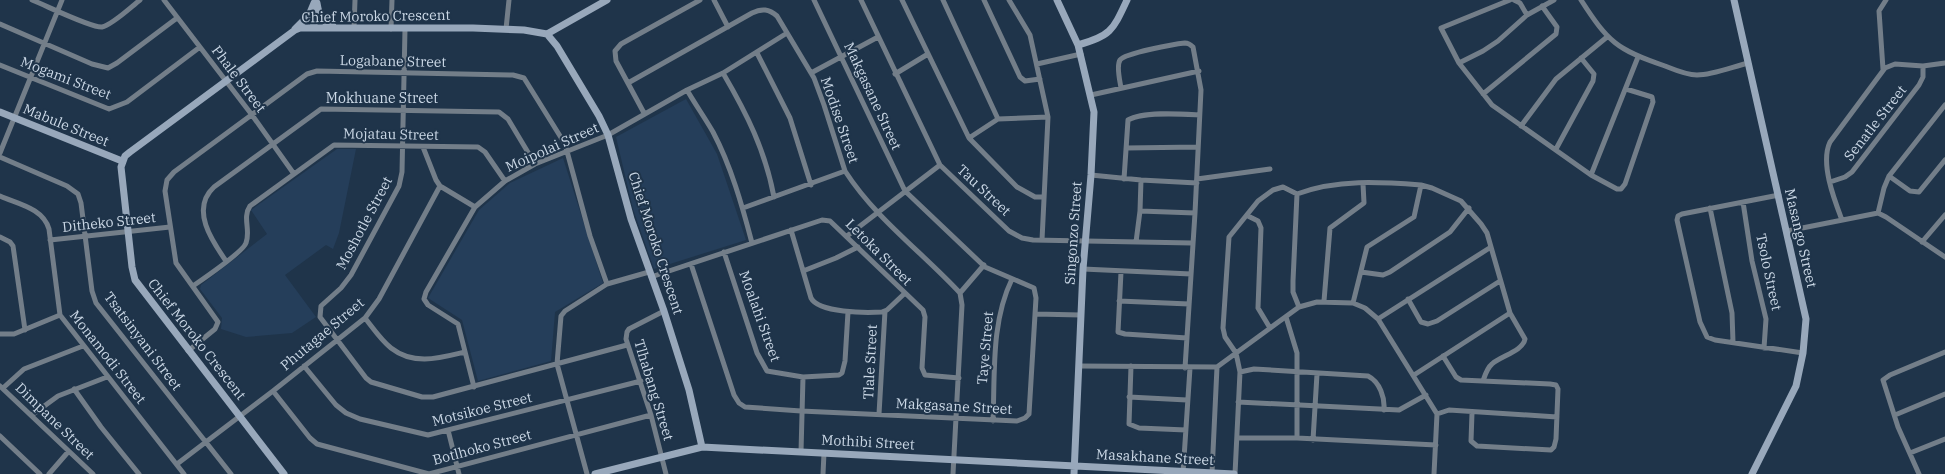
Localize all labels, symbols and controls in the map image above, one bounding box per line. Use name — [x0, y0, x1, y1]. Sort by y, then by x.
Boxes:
street label: Chief Moroko Crescent — [301, 6, 451, 26]
street label: Makgasane Street — [840, 39, 906, 153]
street label: Phale Street — [208, 42, 270, 116]
street label: Logabane Street — [340, 51, 446, 71]
street label: Mogami Street — [18, 52, 114, 104]
street label: Modise Street — [817, 74, 863, 166]
street label: Senatle Street — [1840, 81, 1910, 165]
street label: Mokhuane Street — [326, 89, 438, 107]
street label: Mabule Street — [20, 100, 112, 150]
street label: Moipolai Street — [503, 118, 601, 176]
street label: Mojatau Street — [343, 124, 439, 144]
street label: Tau Street — [953, 160, 1015, 220]
street label: Chief Moroko Crescent — [624, 169, 688, 317]
street label: Moshotle Street — [332, 173, 396, 273]
street label: Singonzo Street — [1060, 181, 1086, 285]
street label: Masango Street — [1781, 187, 1821, 289]
street label: Ditheko Street — [61, 208, 157, 236]
street label: Letoka Street — [842, 215, 916, 289]
street label: Tsolo Street — [1752, 232, 1786, 312]
street label: Moalahi Street — [735, 268, 785, 364]
street label: Chief Moroko Crescent — [144, 275, 250, 403]
street label: Tsatsinyani Street — [100, 288, 186, 394]
street label: Phutagae Street — [276, 294, 368, 374]
street label: Monamodi Street — [66, 307, 150, 407]
street label: Taye Street — [973, 311, 997, 385]
street label: Tlale Street — [859, 324, 881, 400]
street label: Tlhabang Street — [630, 337, 678, 443]
street label: Dimpane Street — [12, 379, 98, 463]
street label: Motsikoe Street — [430, 388, 534, 430]
street label: Makgasane Street — [895, 394, 1013, 418]
street label: Botlhoko Street — [431, 425, 533, 469]
street label: Mothibi Street — [821, 431, 915, 453]
street label: Masakhane Street — [1096, 445, 1214, 469]

